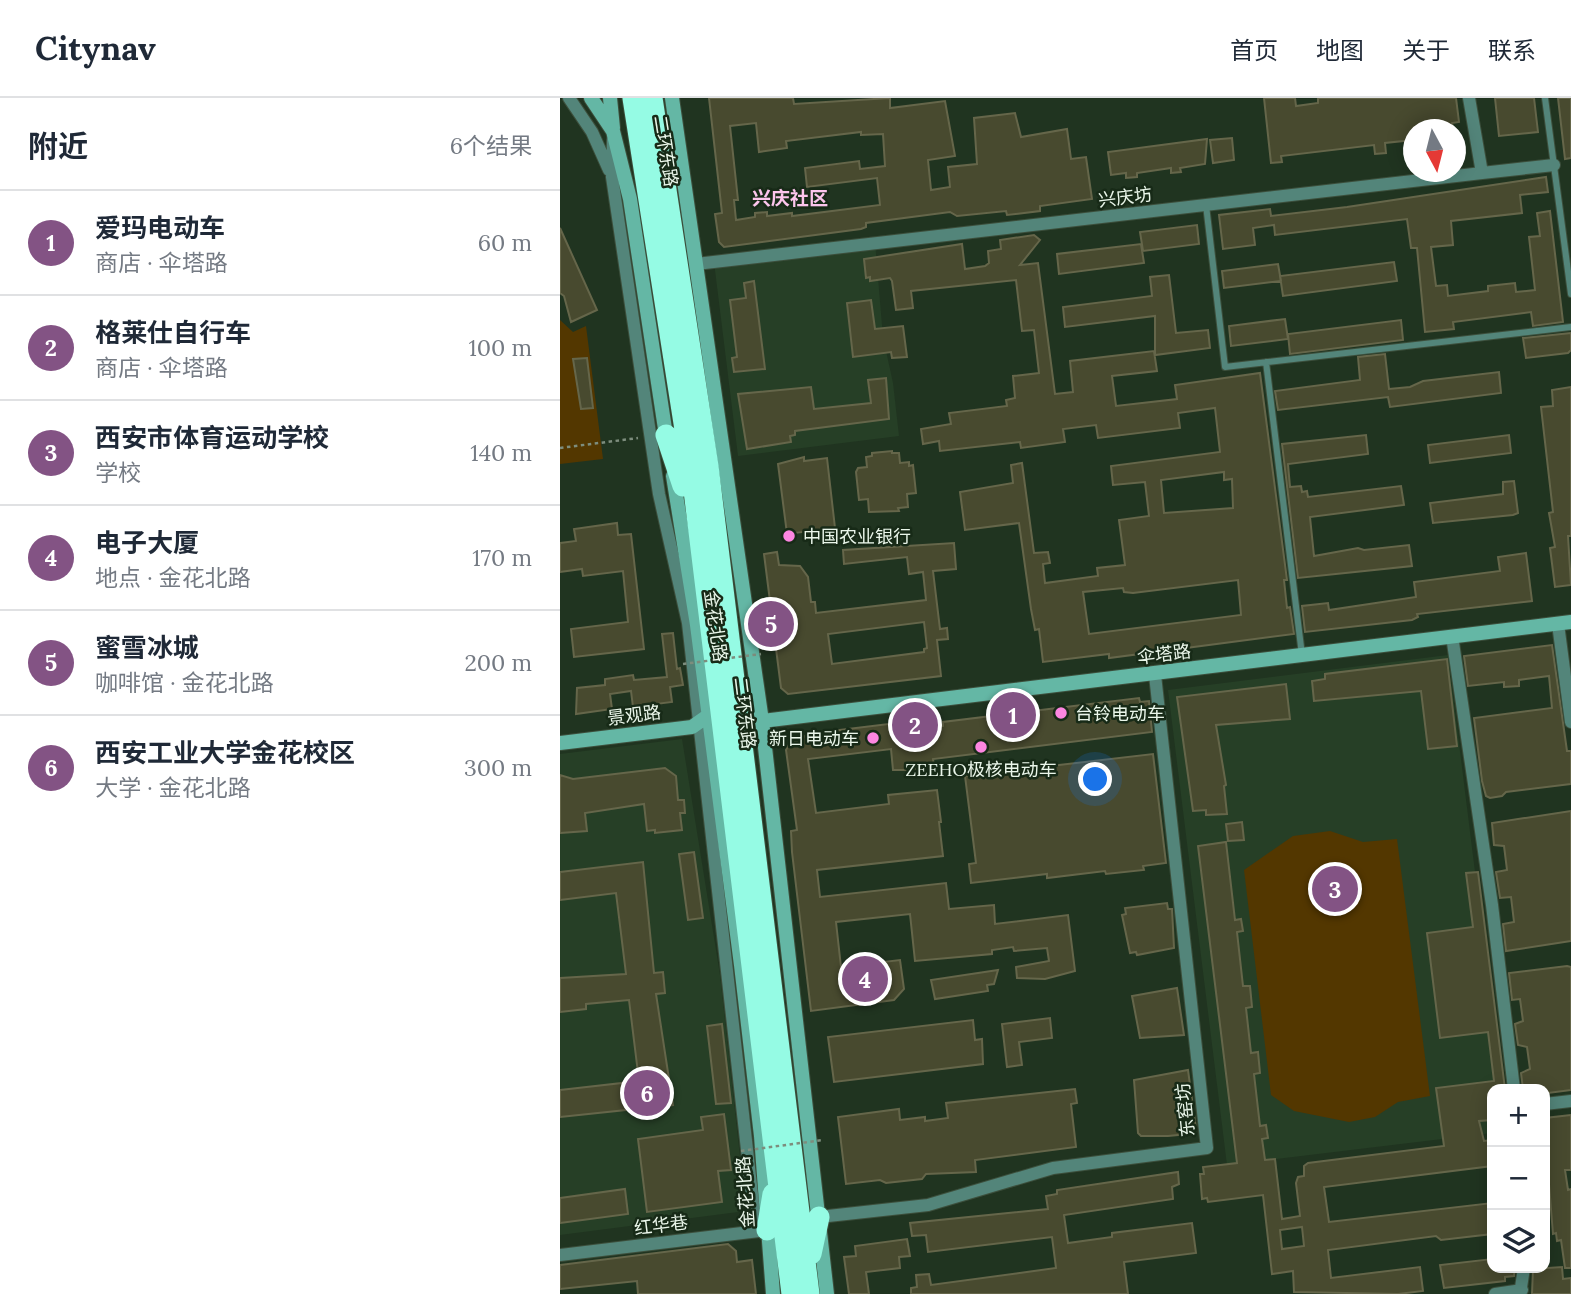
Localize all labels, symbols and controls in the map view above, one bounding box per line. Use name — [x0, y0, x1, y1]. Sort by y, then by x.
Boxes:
text: Citynav — [35, 27, 156, 69]
text: 首页 — [1230, 35, 1278, 66]
text: 地图 — [1316, 35, 1364, 66]
text: 关于 — [1402, 35, 1450, 66]
text: 联系 — [1488, 35, 1536, 66]
street label: 二环东路 — [649, 114, 683, 188]
north arrow — [1403, 119, 1466, 182]
text: 附近 — [28, 127, 88, 165]
text: 6个结果 — [450, 131, 532, 160]
street label: 兴庆坊 — [1097, 182, 1153, 212]
district label: 兴庆社区 — [752, 186, 828, 210]
text: 爱玛电动车 — [95, 211, 225, 244]
text: 1 — [46, 228, 56, 257]
text: 60 m — [478, 228, 532, 257]
text: 商店 · 伞塔路 — [95, 248, 228, 277]
text: 格莱仕自行车 — [95, 316, 251, 349]
text: 2 — [45, 333, 57, 362]
text: 100 m — [468, 333, 532, 362]
text: 商店 · 伞塔路 — [95, 353, 228, 382]
text: 西安市体育运动学校 — [95, 421, 329, 454]
text: 3 — [45, 438, 57, 467]
text: 140 m — [470, 438, 532, 467]
text: 学校 — [95, 458, 141, 487]
place label: 中国农业银行 — [803, 525, 911, 548]
text: 电子大厦 — [95, 526, 199, 559]
marker: 中国农业银行 — [781, 528, 797, 544]
text: 4 — [45, 543, 57, 572]
text: 170 m — [472, 543, 532, 572]
text: 地点 · 金花北路 — [95, 563, 251, 592]
street label: 金花北路 — [700, 589, 732, 663]
pin: 5 — [748, 598, 794, 650]
text: 蜜雪冰城 — [95, 631, 199, 664]
street label: 伞塔路 — [1136, 639, 1192, 669]
text: 5 — [45, 648, 57, 677]
text: 200 m — [464, 648, 532, 677]
text: 咖啡馆 · 金花北路 — [95, 668, 274, 697]
street label: 二环东路 — [729, 676, 761, 750]
pin: 1 — [990, 689, 1036, 741]
pin: 2 — [892, 699, 938, 751]
street label: 景观路 — [606, 700, 662, 730]
place label: 台铃电动车 — [1075, 702, 1165, 725]
marker: 台铃电动车 — [1053, 705, 1069, 721]
place label: 新日电动车 — [769, 727, 859, 750]
marker: 新日电动车 — [865, 730, 881, 746]
text: 西安工业大学金花校区 — [95, 736, 355, 769]
marker: ZEEHO极核电动车 — [973, 739, 989, 755]
text: 6 — [44, 753, 58, 782]
text: 300 m — [464, 753, 532, 782]
place label: ZEEHO极核电动车 — [905, 758, 1057, 781]
your location — [1078, 762, 1112, 796]
text: 大学 · 金花北路 — [95, 773, 251, 802]
pin: 3 — [1312, 863, 1358, 915]
pin: 4 — [842, 953, 888, 1005]
pin: 6 — [624, 1067, 670, 1119]
street label: 东窑坊 — [1171, 1082, 1199, 1138]
map controls — [1487, 1084, 1550, 1273]
button: + — [1487, 1084, 1550, 1147]
button: − — [1487, 1147, 1550, 1210]
street label: 金花北路 — [731, 1155, 759, 1229]
street label: 红华巷 — [633, 1210, 689, 1240]
button: layers — [1487, 1210, 1550, 1273]

